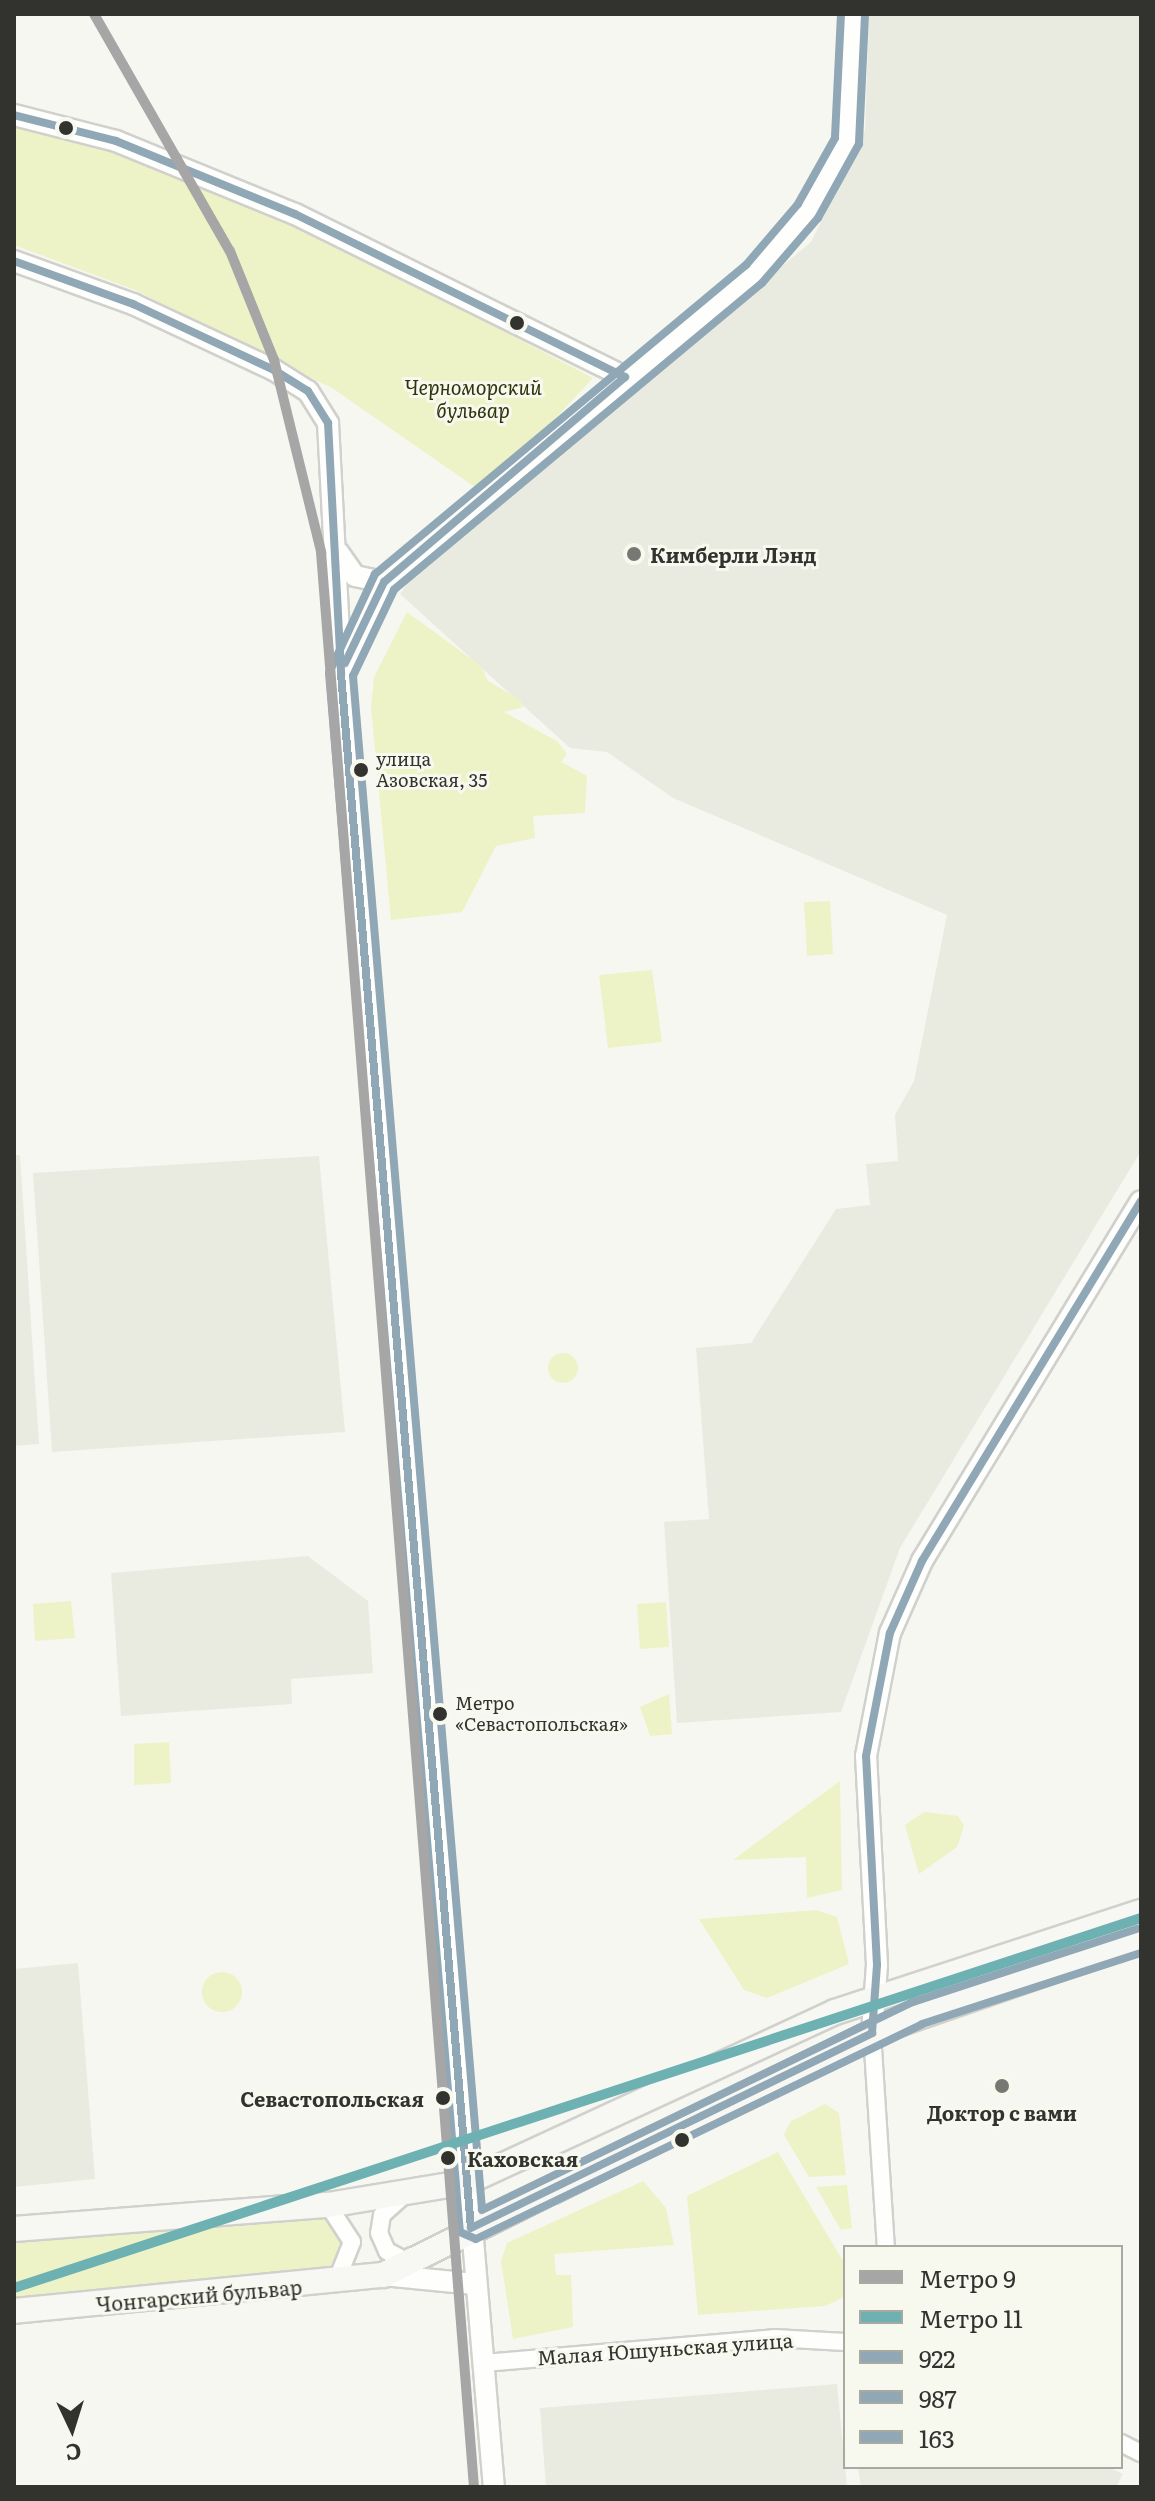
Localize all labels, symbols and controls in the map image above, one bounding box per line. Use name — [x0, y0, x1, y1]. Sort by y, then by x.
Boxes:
unlabelled marker — [58, 120, 74, 136]
unlabelled marker — [509, 315, 525, 331]
park label: Черноморский бульвар — [404, 374, 542, 421]
place label: Кимберли Лэнд — [650, 542, 816, 566]
marker: Кимберли Лэнд — [625, 545, 643, 563]
place label: улица Азовская, 35 — [376, 749, 487, 792]
marker: улица Азовская, 35 — [353, 762, 369, 778]
place label: Метро «Севастопольская» — [455, 1693, 628, 1736]
marker: Метро «Севастопольская» — [432, 1706, 448, 1722]
marker: Доктор с вами — [991, 2075, 1013, 2097]
place label: Севастопольская — [240, 2086, 424, 2110]
marker: Севастопольская — [431, 2086, 455, 2110]
place label: Доктор с вами — [927, 2100, 1077, 2124]
unlabelled marker — [674, 2132, 690, 2148]
marker: Каховская — [436, 2146, 460, 2170]
place label: Каховская — [467, 2146, 578, 2170]
legend — [843, 2245, 1123, 2469]
text: Метро 9 — [919, 2260, 1016, 2295]
street label: Чонгарский бульвар — [95, 2274, 303, 2316]
text: Метро 11 — [919, 2300, 1023, 2335]
street label: Малая Юшуньская улица — [536, 2327, 794, 2369]
text: 922 — [919, 2340, 956, 2375]
text: 987 — [919, 2380, 957, 2415]
north arrow — [32, 2389, 112, 2469]
text: 163 — [919, 2420, 955, 2455]
text: С — [65, 2436, 83, 2470]

